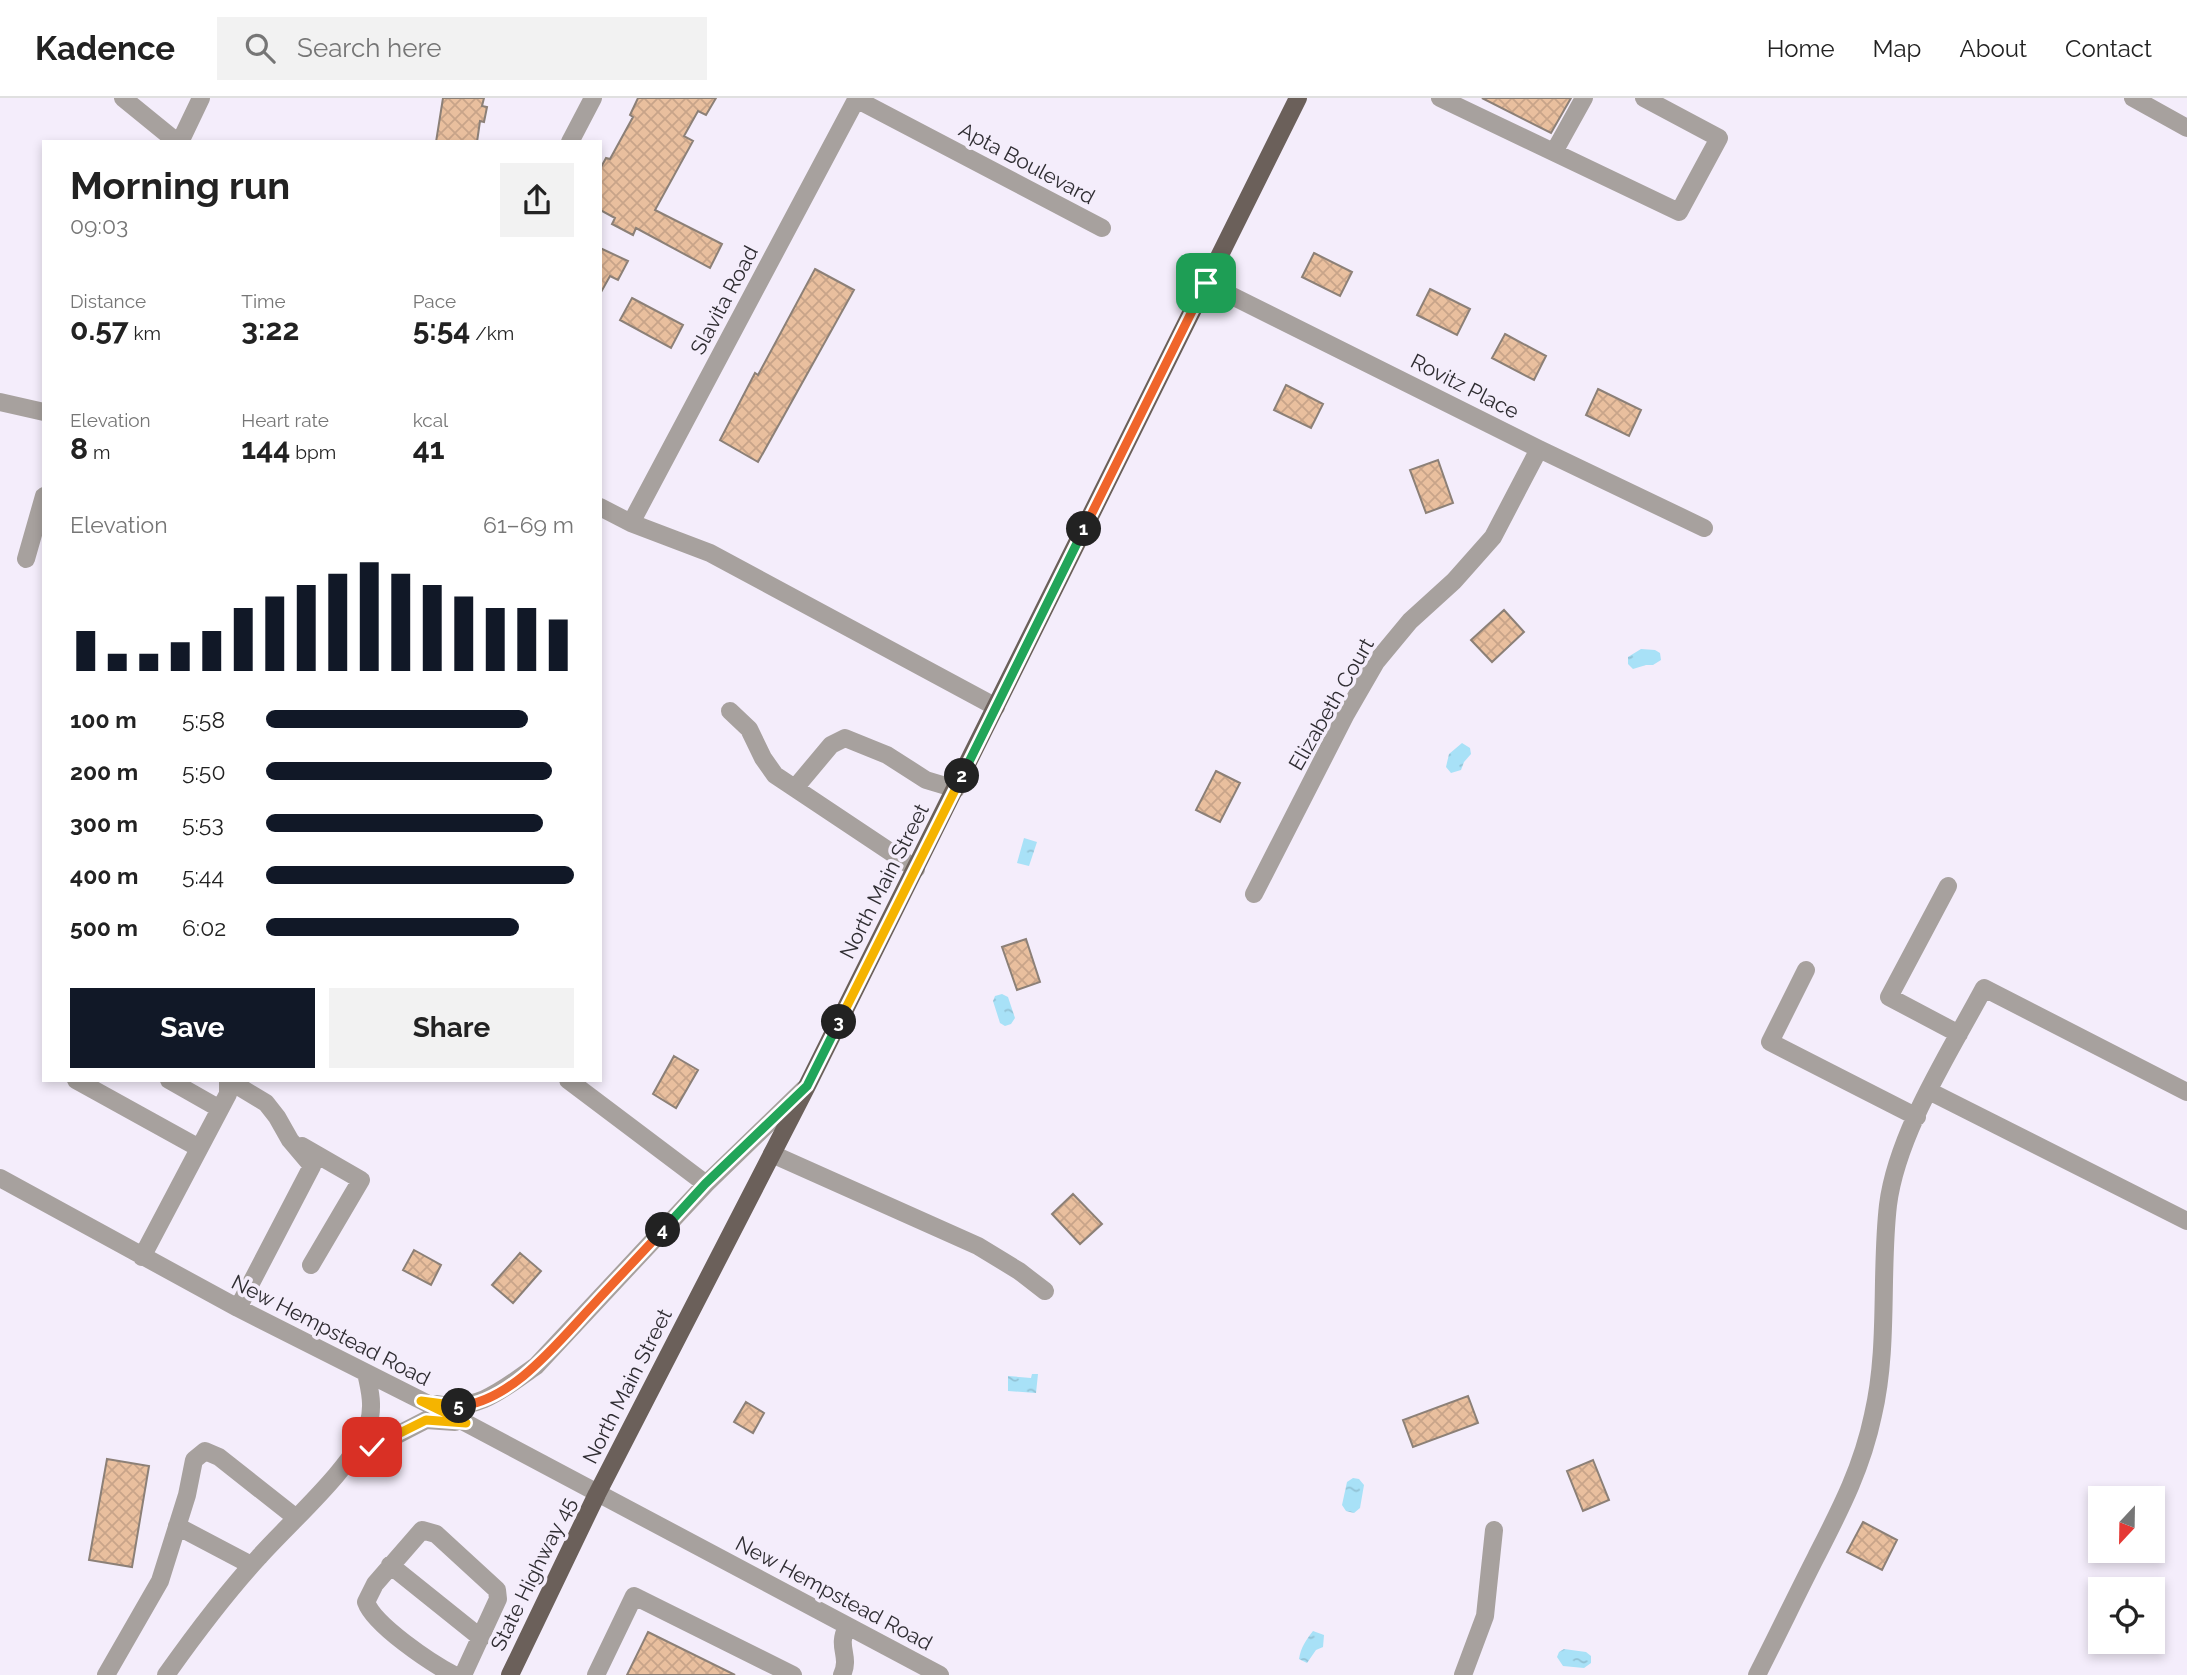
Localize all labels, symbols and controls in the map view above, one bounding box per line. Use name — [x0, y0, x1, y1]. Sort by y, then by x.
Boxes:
search box — [217, 17, 707, 80]
text: Kadence — [35, 29, 175, 68]
icon: search — [241, 29, 279, 67]
text: Search here — [297, 33, 441, 63]
text: Home — [1767, 34, 1835, 63]
text: Map — [1873, 34, 1921, 63]
text: About — [1959, 34, 2027, 63]
text: Contact — [2065, 34, 2152, 63]
street label: Apta Boulevard — [955, 117, 1099, 209]
text: Morning run — [70, 163, 290, 208]
button: share — [500, 163, 574, 237]
text: 09:03 — [70, 212, 128, 239]
street label: Slavita Road — [685, 241, 763, 359]
pin — [1176, 253, 1236, 313]
icon: arrive — [1187, 264, 1225, 302]
text: Distance — [70, 290, 146, 312]
text: Time — [241, 290, 286, 312]
text: Pace — [413, 290, 456, 312]
text: 0.57 — [70, 312, 129, 347]
text: 3:22 — [241, 312, 299, 347]
text: 5:54 — [413, 312, 470, 347]
text: km — [129, 322, 161, 344]
text: /km — [470, 322, 514, 344]
street label: Rovitz Place — [1407, 348, 1523, 424]
text: Elevation — [70, 409, 151, 431]
text: Heart rate — [241, 409, 329, 431]
text: kcal — [413, 409, 448, 431]
text: 8 — [70, 431, 88, 466]
text: 144 — [241, 431, 290, 466]
text: 41 — [413, 431, 445, 466]
text: m — [88, 441, 110, 463]
text: bpm — [290, 441, 336, 463]
text: Elevation — [70, 511, 168, 538]
text: 61–69 m — [483, 511, 574, 538]
pin: 1 — [1066, 512, 1102, 546]
text: 1 — [1079, 517, 1088, 539]
street label: Elizabeth Court — [1283, 633, 1379, 775]
text: 100 m — [70, 706, 137, 733]
text: 5:58 — [182, 706, 225, 733]
text: 200 m — [70, 758, 138, 785]
text: 5:50 — [182, 758, 225, 785]
pin: 2 — [944, 758, 979, 794]
text: 2 — [956, 764, 967, 786]
street label: North Main Street — [834, 799, 934, 963]
text: 300 m — [70, 810, 138, 837]
text: 5:53 — [182, 810, 224, 837]
text: 400 m — [70, 862, 138, 889]
text: 5:44 — [182, 862, 224, 889]
text: 500 m — [70, 914, 138, 941]
text: 6:02 — [182, 914, 226, 941]
button: Save — [70, 988, 315, 1068]
button: Share — [329, 988, 574, 1068]
pin: 3 — [822, 1004, 856, 1040]
text: 3 — [833, 1010, 844, 1032]
pin: 4 — [646, 1212, 680, 1248]
text: 4 — [657, 1218, 668, 1240]
street label: New Hempstead Road — [228, 1269, 434, 1391]
street label: North Main Street — [577, 1304, 677, 1468]
pin: 5 — [442, 1388, 476, 1424]
text: 5 — [453, 1394, 464, 1416]
pin — [342, 1417, 402, 1477]
icon: check — [353, 1428, 391, 1466]
north arrow — [2088, 1486, 2165, 1563]
map controls — [2088, 1486, 2165, 1654]
street label: State Highway 45 — [485, 1493, 581, 1655]
street label: New Hempstead Road — [731, 1530, 937, 1656]
button: locate — [2088, 1577, 2165, 1654]

